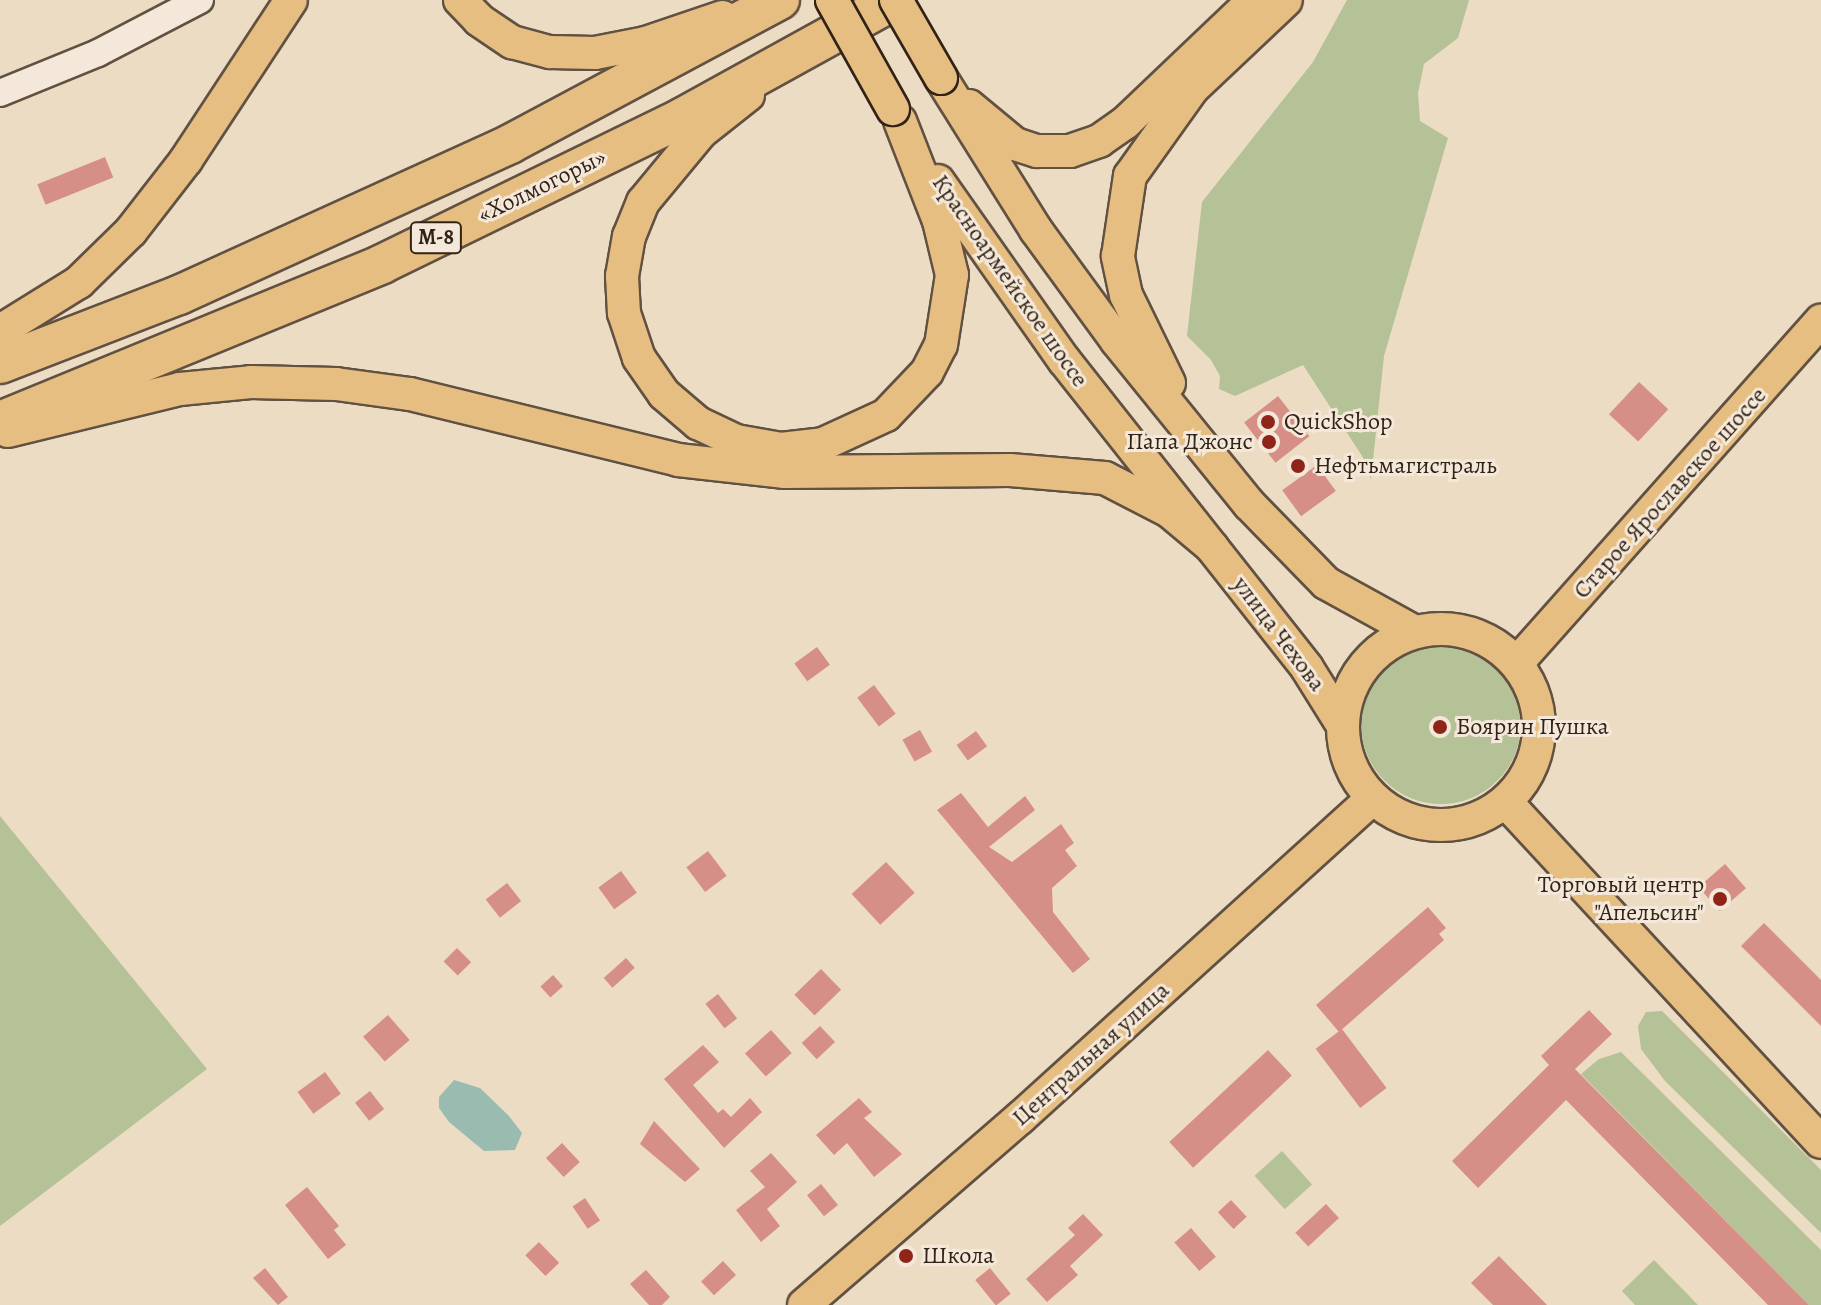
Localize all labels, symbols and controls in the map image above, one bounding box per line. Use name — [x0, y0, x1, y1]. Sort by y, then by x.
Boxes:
street label: «Холмогоры» — [473, 143, 611, 229]
street label: Красноармейское шоссе — [926, 169, 1094, 393]
road number: М-8 — [408, 220, 464, 256]
street label: Старое Ярославское шоссе — [1567, 381, 1773, 605]
place label: QuickShop — [1284, 408, 1393, 436]
marker: QuickShop — [1259, 413, 1277, 431]
place label: Папа Джонс — [1127, 428, 1253, 456]
marker: Папа Джонс — [1260, 433, 1278, 451]
place label: Нефтьмагистраль — [1314, 452, 1497, 480]
marker: Нефтьмагистраль — [1289, 457, 1307, 475]
street label: улица Чехова — [1226, 571, 1332, 697]
place label: Боярин Пушка — [1456, 713, 1609, 741]
marker: Боярин Пушка — [1431, 718, 1449, 736]
place label: Торговый центр "Апельсин" — [1538, 871, 1704, 927]
marker: Торговый центр "Апельсин" — [1711, 890, 1729, 908]
street label: Центральная улица — [1007, 976, 1175, 1132]
place label: Школа — [922, 1242, 994, 1270]
marker: Школа — [897, 1247, 915, 1265]

